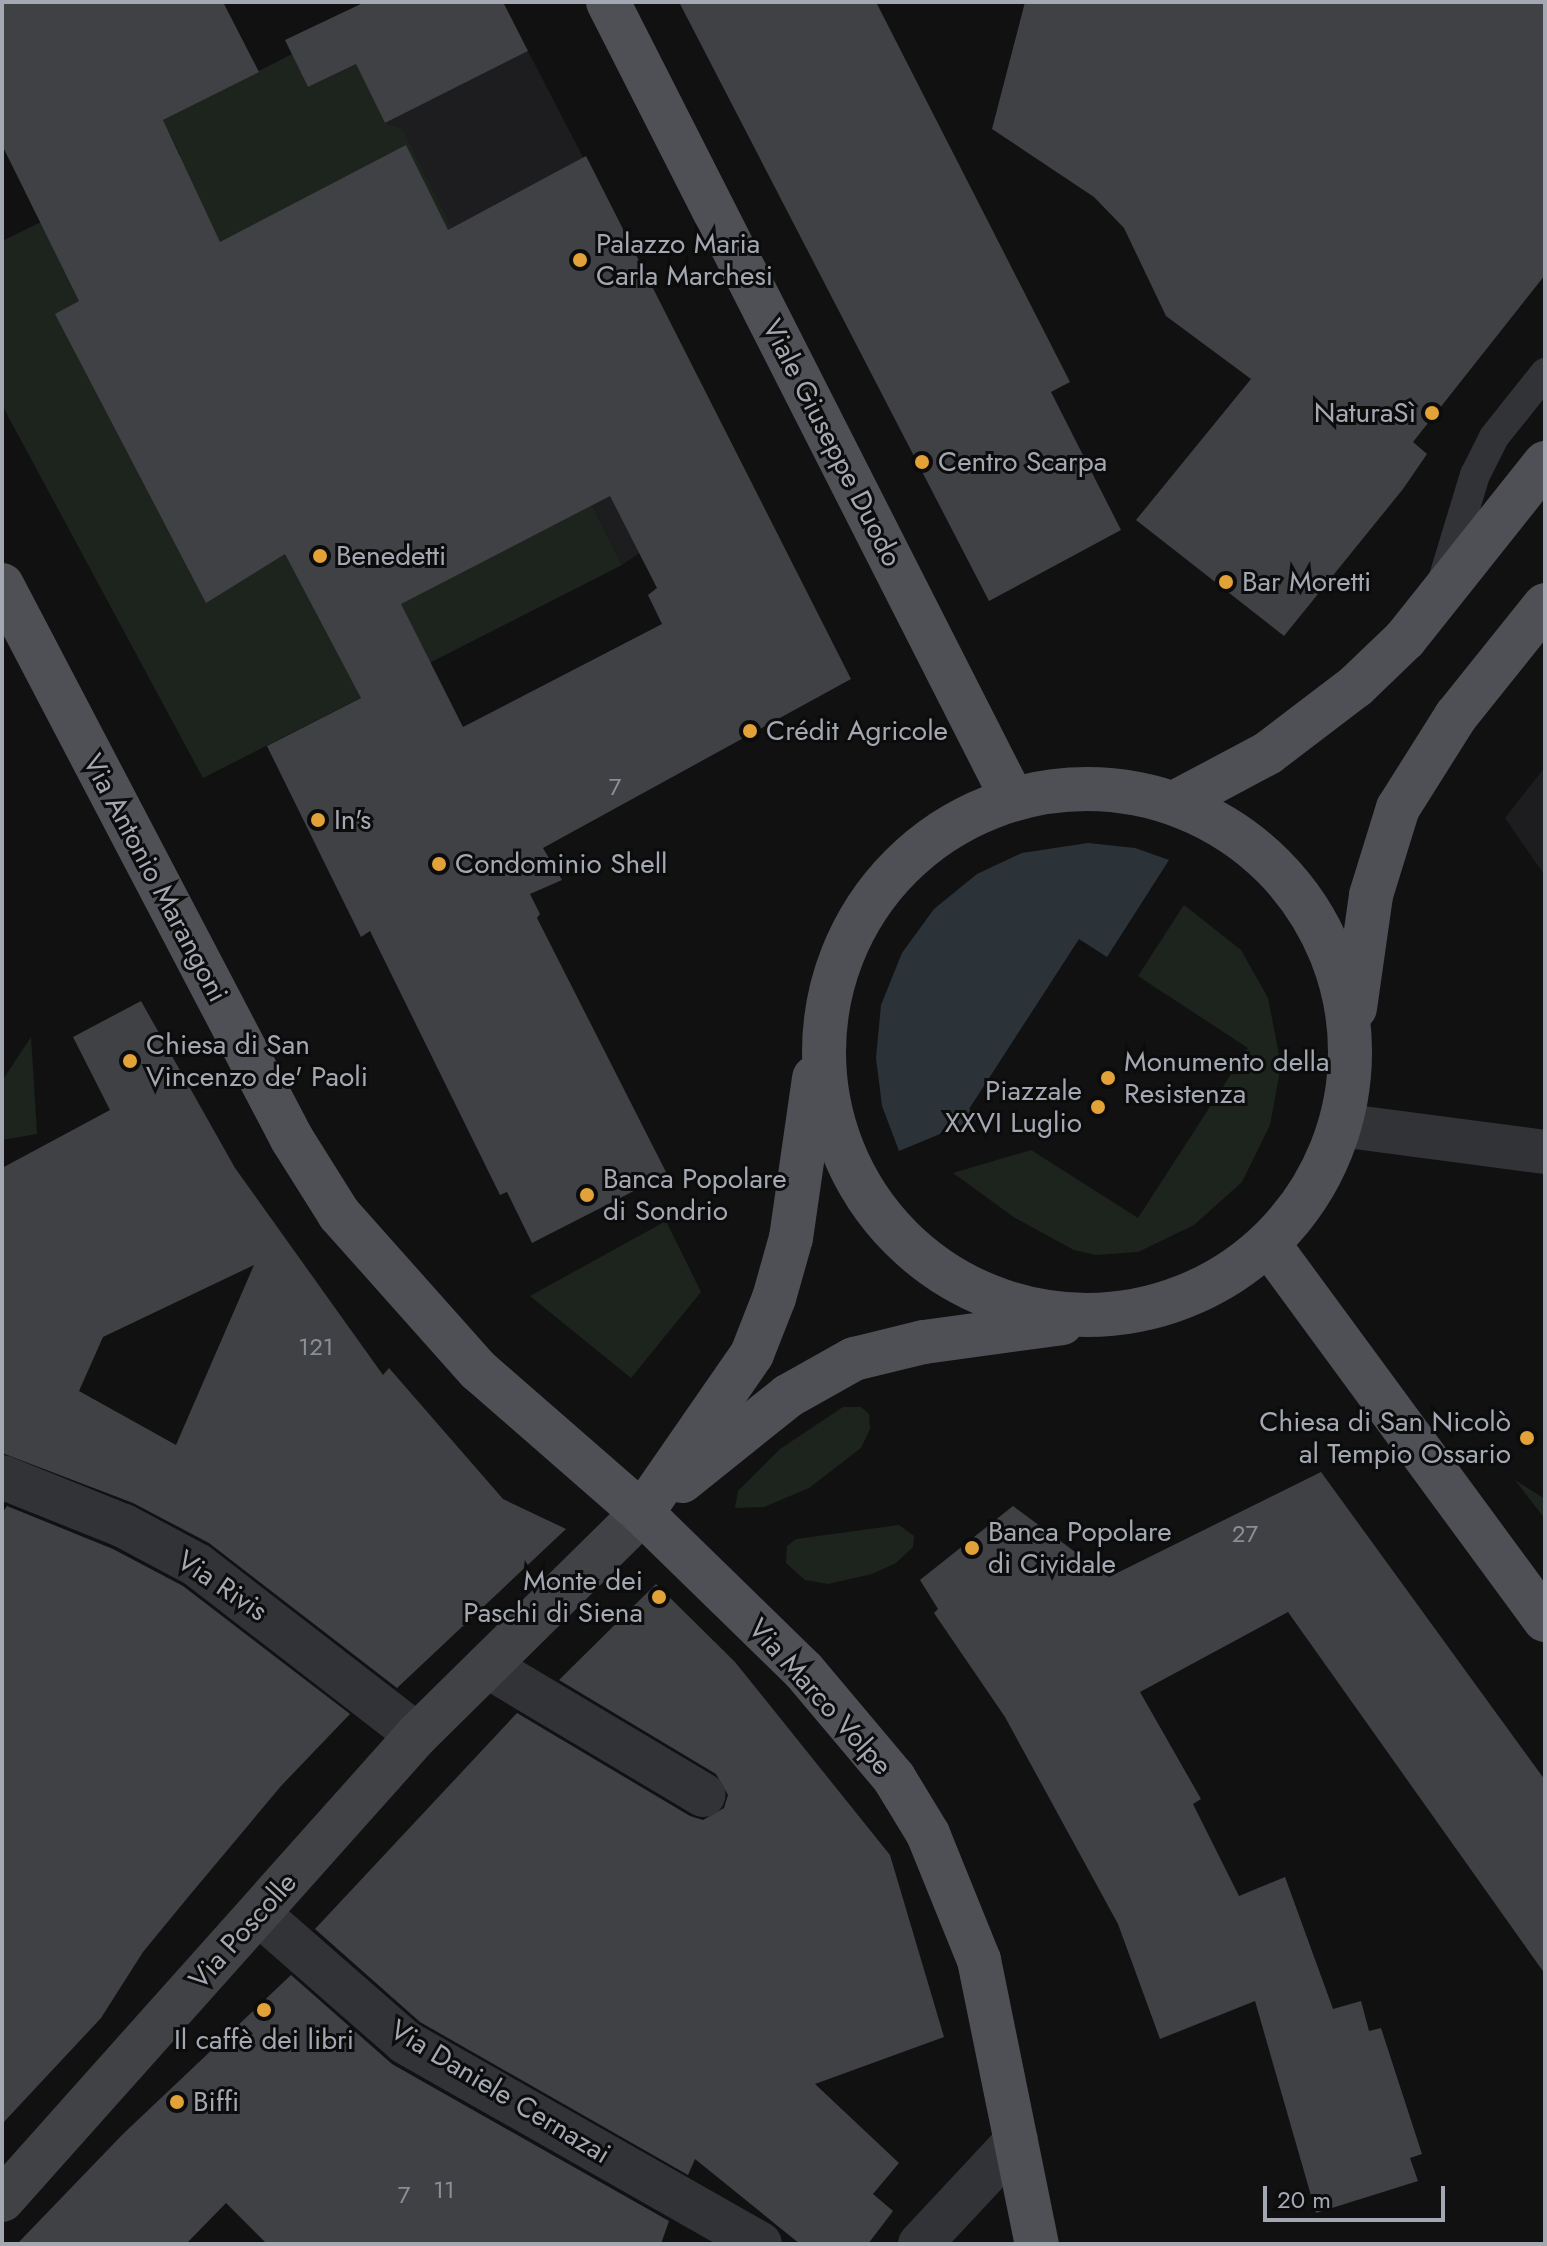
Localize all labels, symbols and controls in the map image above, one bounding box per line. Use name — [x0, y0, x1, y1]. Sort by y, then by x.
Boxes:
place label: Palazzo Maria Carla Marchesi — [596, 227, 773, 293]
marker: Palazzo Maria Carla Marchesi — [571, 251, 589, 269]
street label: Viale Giuseppe Duodo — [755, 314, 909, 572]
place label: NaturaSì — [1314, 396, 1416, 430]
marker: NaturaSì — [1423, 404, 1441, 422]
place label: Centro Scarpa — [938, 445, 1107, 479]
marker: Centro Scarpa — [913, 453, 931, 471]
place label: Benedetti — [336, 539, 446, 573]
marker: Benedetti — [311, 547, 329, 565]
place label: Bar Moretti — [1242, 565, 1371, 599]
marker: Bar Moretti — [1217, 573, 1235, 591]
place label: Crédit Agricole — [766, 714, 948, 748]
marker: Crédit Agricole — [741, 722, 759, 740]
street label: Via Antonio Marangoni — [75, 748, 235, 1008]
house number: 7 — [609, 773, 621, 801]
place label: In's — [334, 803, 371, 837]
marker: In's — [309, 811, 327, 829]
place label: Condominio Shell — [455, 847, 668, 881]
marker: Condominio Shell — [430, 855, 448, 873]
place label: Chiesa di San Vincenzo de' Paoli — [146, 1028, 368, 1094]
place label: Monumento della Resistenza — [1124, 1045, 1329, 1111]
marker: Chiesa di San Vincenzo de' Paoli — [121, 1052, 139, 1070]
marker: Monumento della Resistenza — [1099, 1069, 1117, 1087]
place label: Piazzale XXVI Luglio — [945, 1074, 1082, 1140]
marker: Piazzale XXVI Luglio — [1089, 1098, 1107, 1116]
place label: Banca Popolare di Sondrio — [603, 1162, 787, 1228]
marker: Banca Popolare di Sondrio — [578, 1186, 596, 1204]
house number: 121 — [298, 1333, 334, 1361]
place label: Chiesa di San Nicolò al Tempio Ossario — [1259, 1405, 1511, 1471]
marker: Chiesa di San Nicolò al Tempio Ossario — [1518, 1429, 1536, 1447]
place label: Banca Popolare di Cividale — [988, 1515, 1172, 1581]
house number: 27 — [1232, 1520, 1258, 1548]
marker: Banca Popolare di Cividale — [963, 1539, 981, 1557]
street label: Via Rivis — [171, 1544, 273, 1628]
place label: Monte dei Paschi di Siena — [463, 1564, 643, 1630]
marker: Monte dei Paschi di Siena — [650, 1588, 668, 1606]
street label: Via Marco Volpe — [741, 1612, 899, 1782]
street label: Via Poscolle — [182, 1866, 304, 1996]
marker: Il caffè dei libri — [255, 2001, 273, 2019]
street label: Via Daniele Cernazai — [384, 2013, 616, 2171]
place label: Il caffè dei libri — [174, 2023, 354, 2057]
place label: Biffi — [193, 2085, 239, 2119]
marker: Biffi — [168, 2093, 186, 2111]
scale bar — [1267, 2170, 1449, 2220]
house number: 11 — [433, 2176, 455, 2204]
house number: 7 — [398, 2181, 410, 2209]
text: 20 m — [1277, 2182, 1331, 2217]

